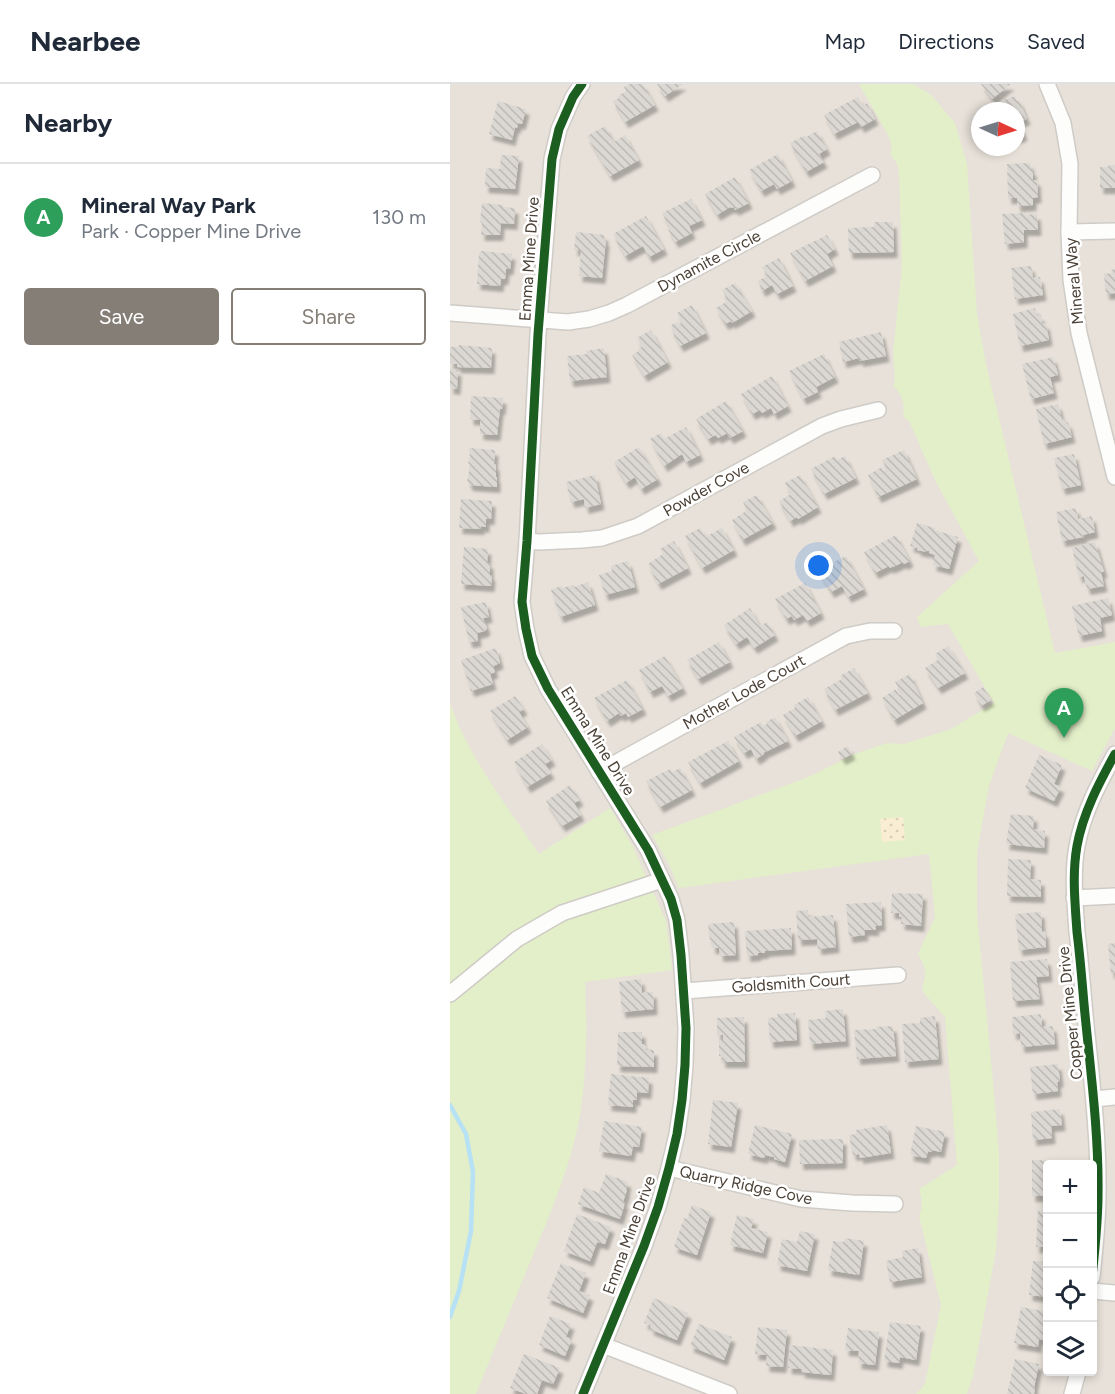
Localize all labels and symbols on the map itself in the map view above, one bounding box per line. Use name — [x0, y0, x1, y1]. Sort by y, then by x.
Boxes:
north arrow — [971, 102, 1025, 156]
street label: Emma Mine Drive — [515, 196, 543, 322]
street label: Dynamite Circle — [654, 226, 764, 296]
street label: Mineral Way — [1061, 236, 1087, 325]
street label: Powder Cove — [660, 457, 753, 520]
your location — [804, 551, 833, 580]
street label: Mother Lode Court — [680, 651, 808, 733]
street label: Emma Mine Drive — [557, 683, 639, 799]
pin: A — [1044, 688, 1084, 738]
street label: Copper Mine Drive — [1054, 945, 1086, 1080]
street label: Goldsmith Court — [731, 969, 851, 997]
street label: Quarry Ridge Cove — [678, 1162, 814, 1208]
street label: Emma Mine Drive — [599, 1173, 659, 1297]

